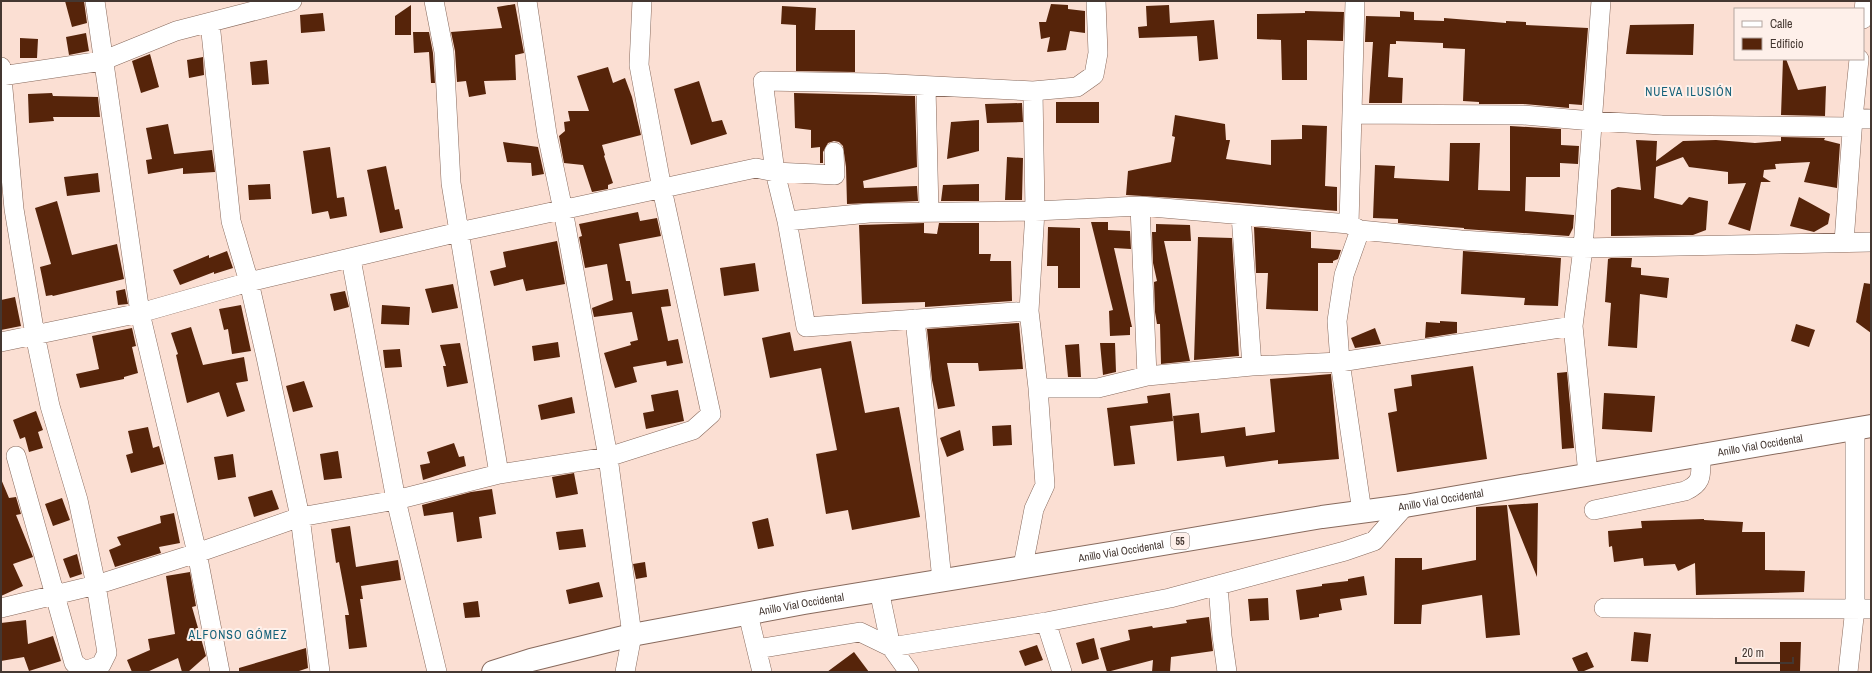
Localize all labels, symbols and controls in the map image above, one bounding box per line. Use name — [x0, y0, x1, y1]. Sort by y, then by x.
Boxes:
legend — [1734, 8, 1864, 60]
text: Calle — [1770, 16, 1792, 32]
text: Edificio — [1770, 36, 1803, 52]
district label: NUEVA ILUSIÓN — [1645, 84, 1733, 100]
street label: Anillo Vial Occidental — [1715, 431, 1804, 459]
street label: Anillo Vial Occidental — [1396, 486, 1485, 514]
road number: 55 — [1171, 533, 1189, 549]
street label: Anillo Vial Occidental — [1076, 537, 1165, 565]
street label: Anillo Vial Occidental — [756, 590, 845, 618]
district label: ALFONSO GÓMEZ — [188, 627, 287, 643]
scale bar — [1736, 639, 1793, 665]
text: 20 m — [1742, 645, 1764, 661]

